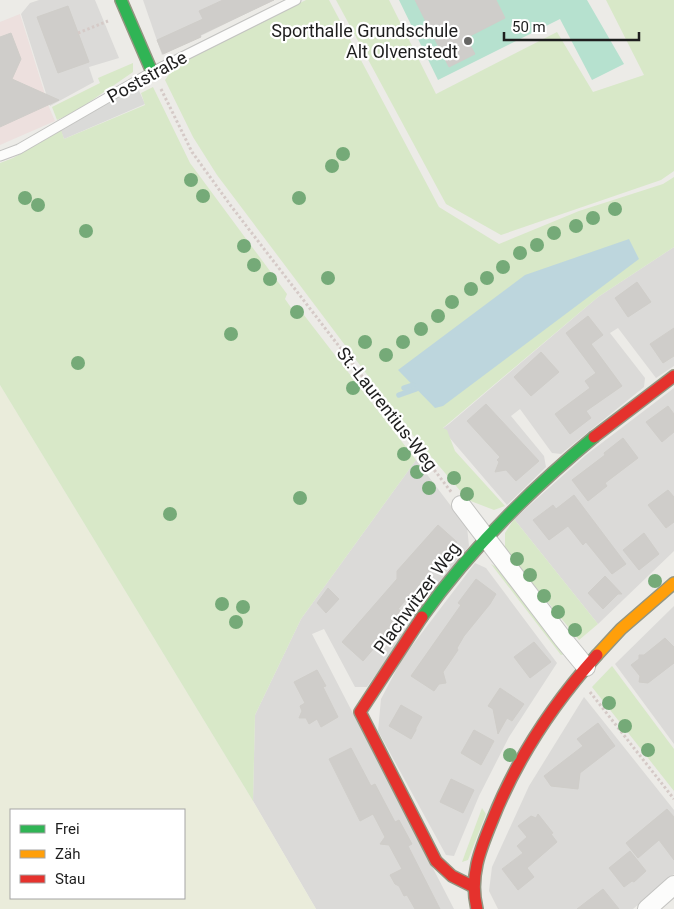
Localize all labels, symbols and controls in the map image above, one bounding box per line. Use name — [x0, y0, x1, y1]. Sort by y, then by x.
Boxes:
scale bar — [504, 10, 639, 42]
text: 50 m — [512, 18, 546, 36]
place label: Sporthalle Grundschule Alt Olvenstedt — [271, 20, 458, 62]
marker: Sporthalle Grundschule Alt Olvenstedt — [462, 35, 474, 47]
street label: Poststraße — [103, 46, 190, 107]
street label: St.-Laurentius-Weg — [333, 343, 442, 475]
street label: Plachwitzer Weg — [369, 538, 464, 658]
legend — [10, 809, 185, 899]
text: Frei — [55, 820, 80, 838]
text: Zäh — [55, 845, 80, 863]
text: Stau — [55, 870, 85, 888]

